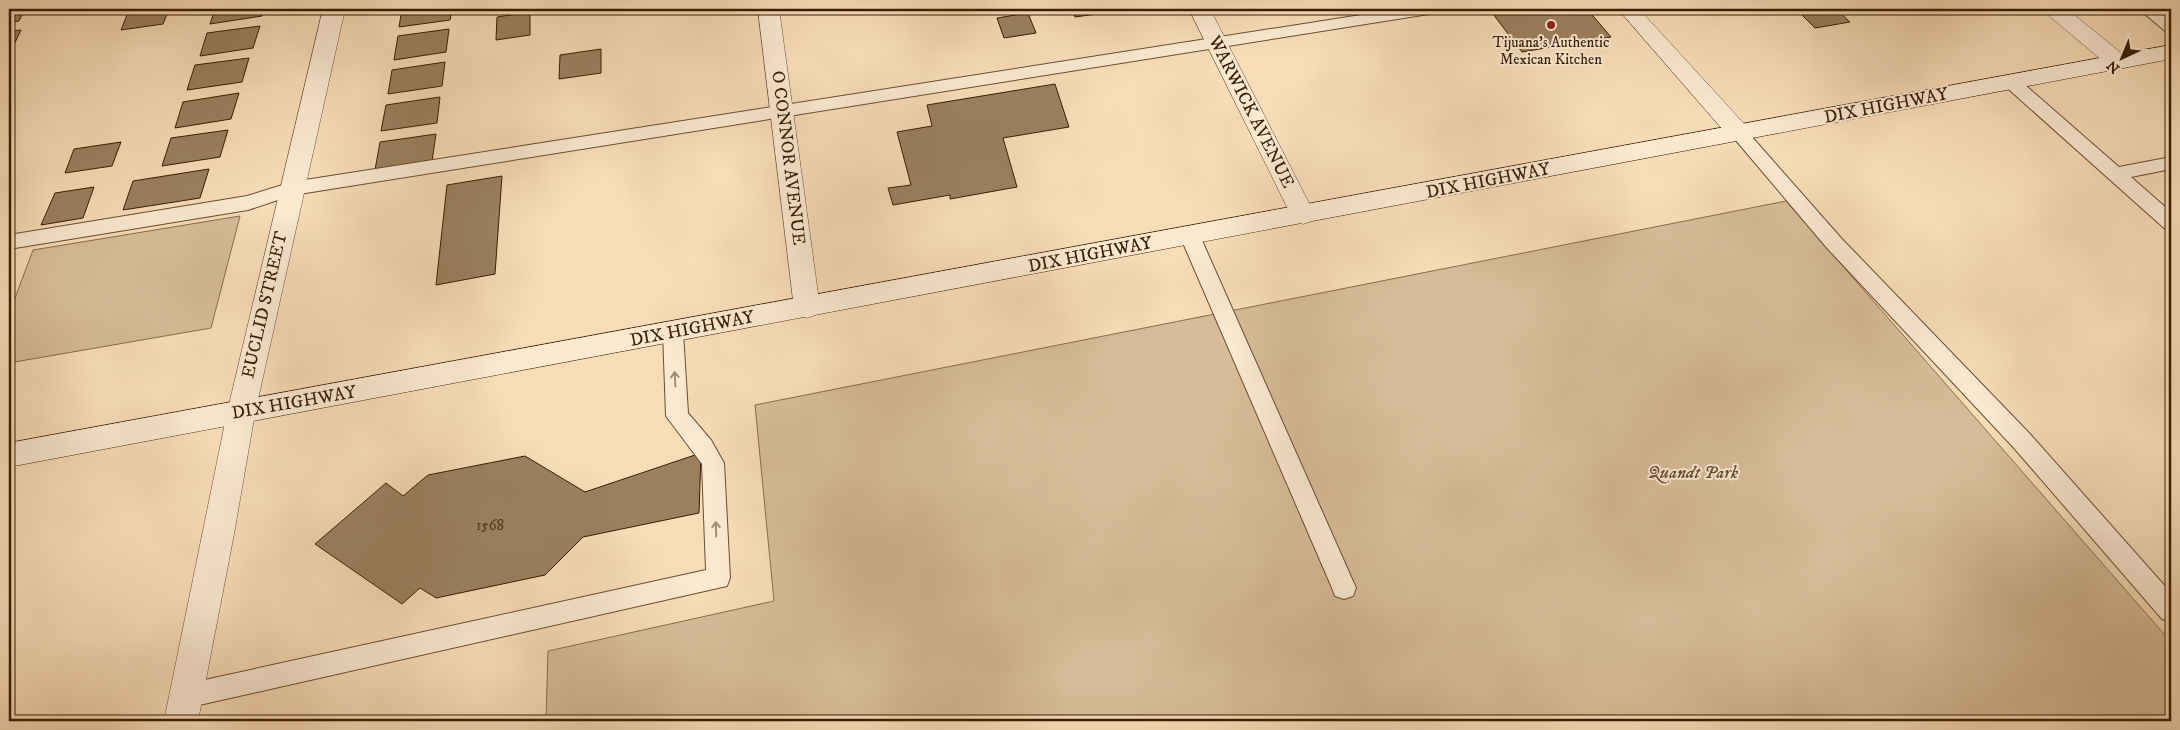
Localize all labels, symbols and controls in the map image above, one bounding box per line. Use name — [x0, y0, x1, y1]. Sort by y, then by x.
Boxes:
marker: Tijuana's Authentic Mexican Kitchen — [1545, 19, 1557, 31]
street label: WARWICK AVENUE — [1203, 31, 1299, 192]
north arrow — [2098, 32, 2148, 82]
place label: Tijuana's Authentic Mexican Kitchen — [1493, 33, 1610, 69]
text: N — [2103, 56, 2124, 77]
street label: O CONNOR AVENUE — [766, 70, 810, 247]
street label: DIX HIGHWAY — [1822, 83, 1951, 129]
street label: DIX HIGHWAY — [1424, 158, 1553, 204]
street label: EUCLID STREET — [237, 229, 293, 381]
street label: DIX HIGHWAY — [1026, 232, 1155, 278]
street label: DIX HIGHWAY — [628, 306, 757, 352]
one-way arrow — [671, 371, 680, 387]
street label: DIX HIGHWAY — [230, 381, 359, 425]
park label: Quandt Park — [1648, 462, 1739, 484]
house number: 1568 — [476, 516, 504, 535]
one-way arrow — [711, 521, 720, 537]

